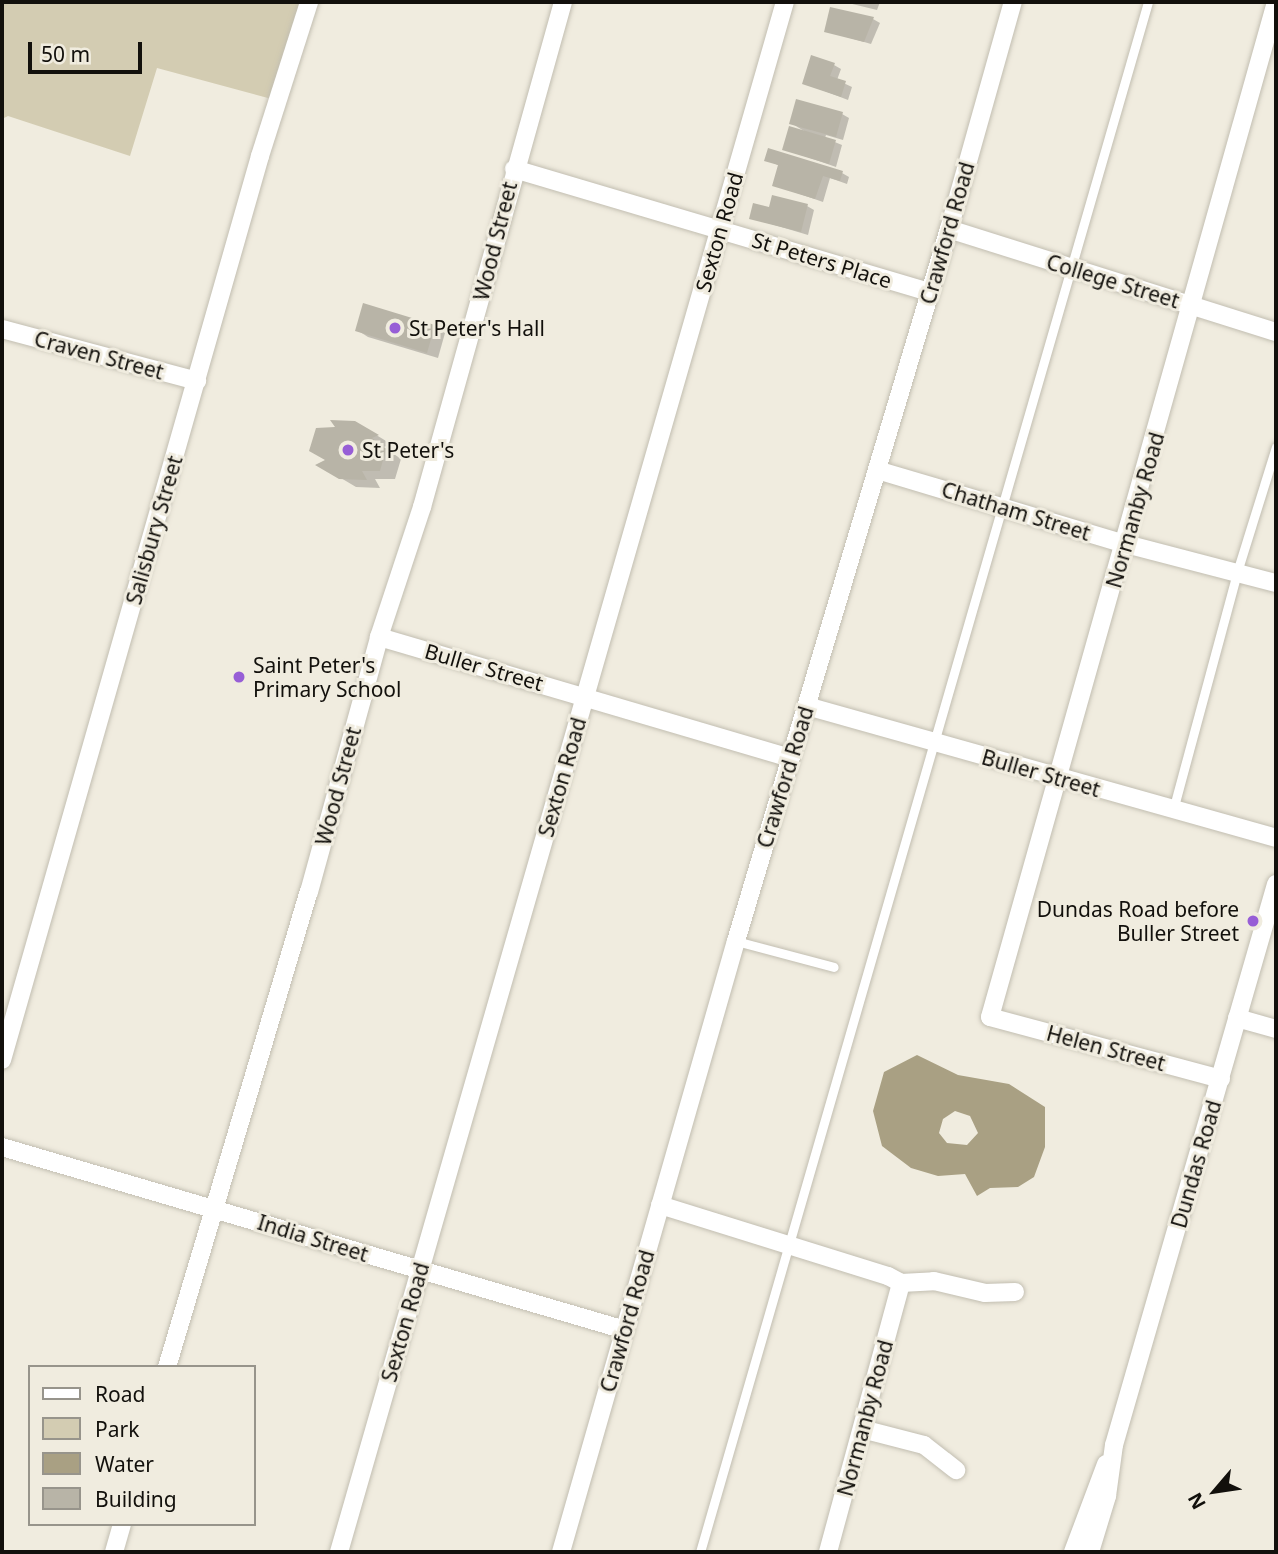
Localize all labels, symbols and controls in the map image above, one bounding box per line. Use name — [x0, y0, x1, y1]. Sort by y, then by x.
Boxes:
scale bar — [32, 28, 145, 72]
text: 50 m — [41, 40, 90, 68]
street label: Crawford Road — [915, 159, 979, 307]
street label: Sexton Road — [690, 169, 748, 295]
street label: Wood Street — [468, 179, 522, 303]
street label: St Peters Place — [749, 227, 895, 293]
street label: College Street — [1044, 249, 1182, 313]
place label: St Peter's Hall — [409, 315, 545, 341]
marker: St Peter's Hall — [387, 320, 403, 336]
street label: Craven Street — [32, 326, 166, 384]
street label: Normanby Road — [1101, 429, 1169, 591]
place label: St Peter's — [362, 437, 454, 463]
marker: St Peter's — [340, 442, 356, 458]
street label: Salisbury Street — [121, 453, 187, 607]
street label: Chatham Street — [939, 476, 1093, 546]
street label: Buller Street — [422, 638, 546, 696]
place label: Saint Peter's Primary School — [253, 652, 401, 702]
marker: Saint Peter's Primary School — [231, 669, 247, 685]
street label: Crawford Road — [751, 703, 819, 851]
street label: Sexton Road — [533, 714, 591, 840]
street label: Wood Street — [310, 724, 366, 848]
street label: Buller Street — [979, 744, 1103, 802]
place label: Dundas Road before Buller Street — [1037, 896, 1239, 946]
marker: Dundas Road before Buller Street — [1245, 913, 1261, 929]
street label: Helen Street — [1044, 1020, 1168, 1076]
street label: Dundas Road — [1166, 1097, 1226, 1231]
street label: India Street — [255, 1209, 371, 1267]
street label: Crawford Road — [595, 1247, 659, 1395]
street label: Sexton Road — [376, 1259, 434, 1385]
street label: Normanby Road — [832, 1337, 898, 1499]
legend — [28, 1365, 256, 1526]
text: Road — [95, 1380, 145, 1408]
text: Park — [95, 1415, 139, 1443]
text: Water — [95, 1450, 154, 1478]
north arrow — [1180, 1456, 1250, 1526]
text: Building — [95, 1485, 177, 1513]
text: N — [1182, 1488, 1212, 1514]

